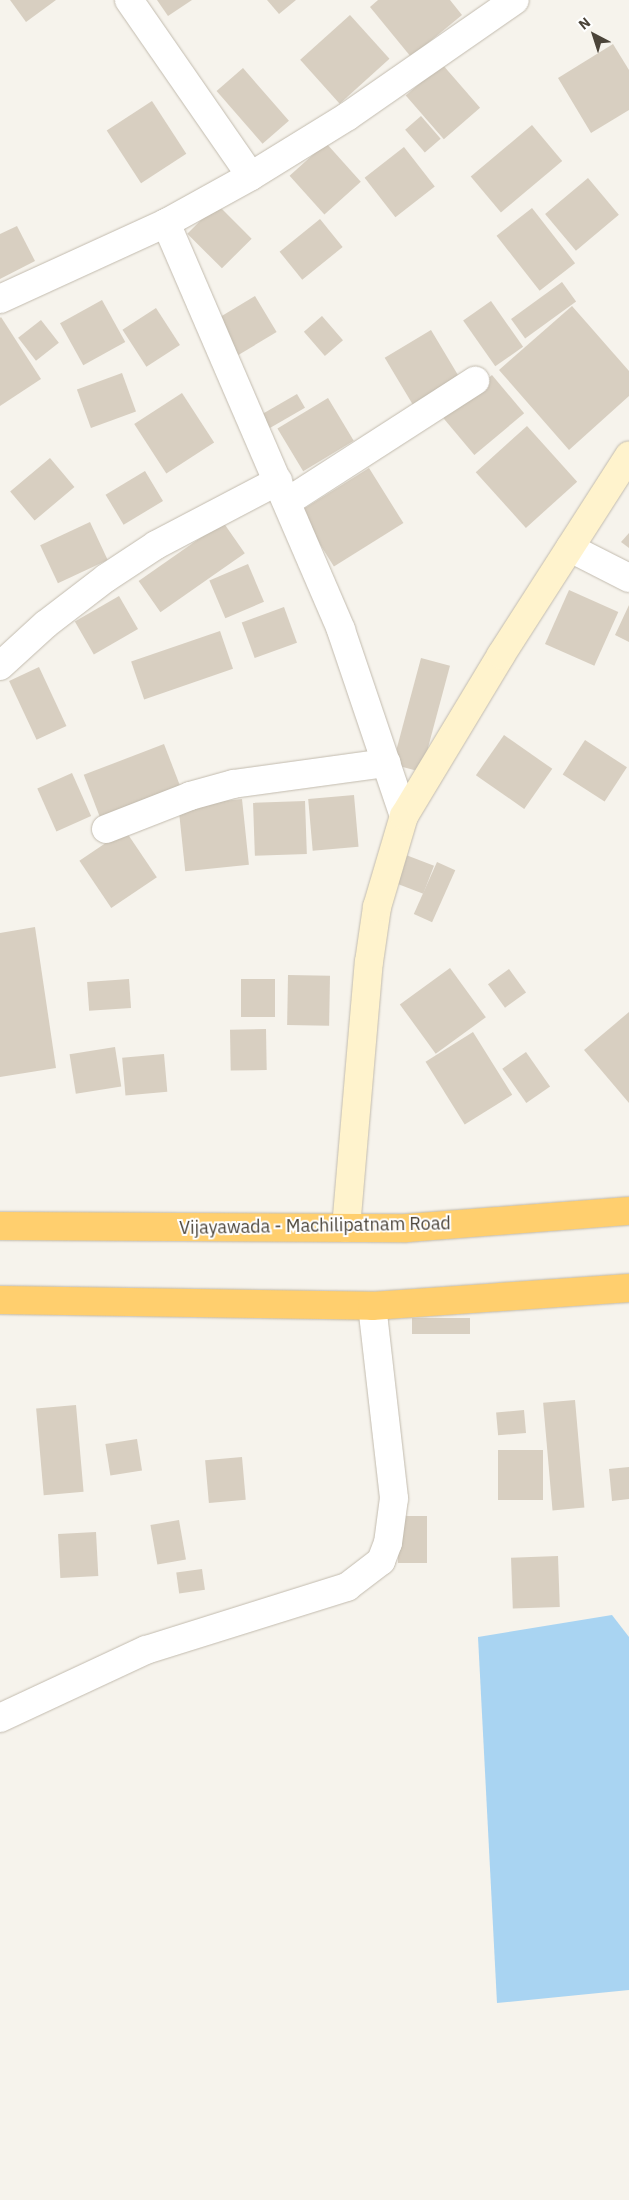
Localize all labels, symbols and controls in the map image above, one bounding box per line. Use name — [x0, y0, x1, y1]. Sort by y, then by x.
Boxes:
north arrow — [569, 10, 619, 60]
text: N — [575, 13, 594, 34]
street label: Vijayawada - Machilipatnam Road — [179, 1213, 451, 1239]

